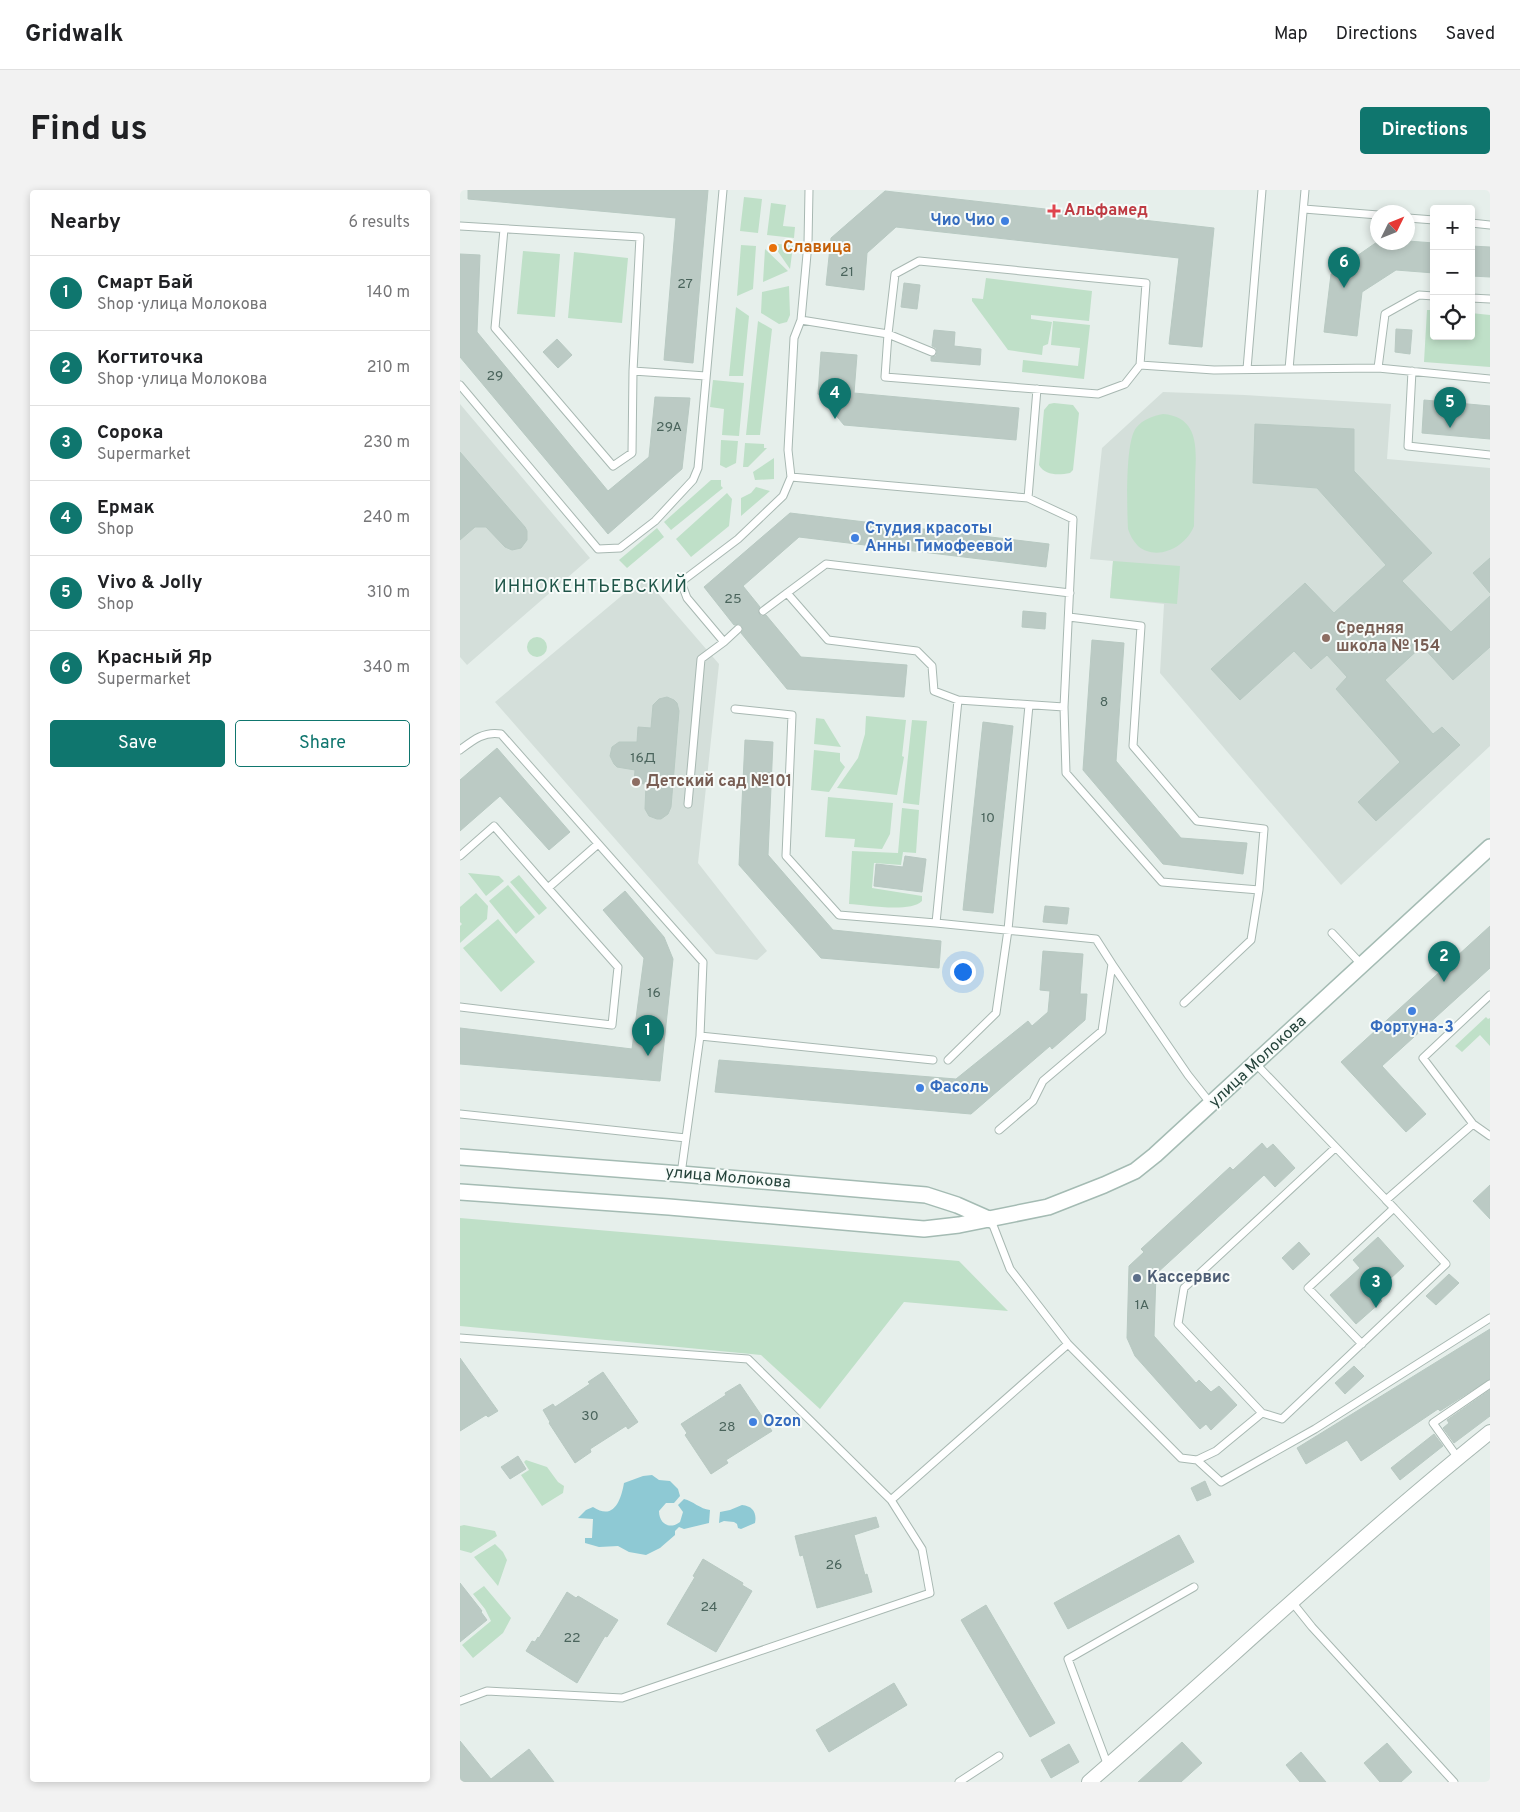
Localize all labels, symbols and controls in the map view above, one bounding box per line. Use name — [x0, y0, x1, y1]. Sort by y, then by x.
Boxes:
text: Gridwalk — [25, 20, 123, 50]
text: Map — [1274, 23, 1308, 46]
text: Directions — [1336, 23, 1418, 46]
text: Saved — [1446, 23, 1495, 46]
button: Directions — [1360, 107, 1490, 154]
text: Find us — [30, 108, 148, 152]
place label: Альфамед — [1064, 201, 1148, 221]
marker: Альфамед — [1048, 205, 1060, 217]
north arrow — [1370, 205, 1415, 250]
map controls — [1430, 205, 1475, 340]
button: + — [1430, 205, 1475, 250]
text: Nearby — [50, 209, 121, 236]
place label: Чио Чио — [930, 211, 995, 231]
text: 6 results — [348, 213, 410, 233]
marker: Чио Чио — [999, 215, 1011, 227]
place label: Славица — [783, 238, 851, 258]
marker: Славица — [767, 242, 779, 254]
pin: 6 — [1328, 247, 1360, 288]
button: − — [1430, 250, 1475, 295]
house number: 21 — [840, 264, 854, 281]
text: Смарт Бай — [97, 271, 193, 295]
house number: 27 — [677, 276, 693, 293]
text: 1 — [63, 283, 69, 303]
text: 140 m — [367, 283, 410, 303]
text: Shop · улица Молокова — [97, 295, 267, 315]
button: locate — [1430, 295, 1475, 340]
text: Когтиточка — [97, 346, 203, 370]
text: 2 — [61, 358, 71, 378]
text: 210 m — [367, 358, 410, 378]
house number: 29 — [487, 368, 503, 385]
text: Shop · улица Молокова — [97, 370, 267, 390]
pin: 4 — [819, 378, 851, 419]
pin: 5 — [1434, 387, 1466, 428]
house number: 29А — [656, 419, 682, 436]
text: Сорока — [97, 421, 163, 445]
text: 3 — [61, 433, 71, 453]
text: 230 m — [363, 433, 410, 453]
text: Supermarket — [97, 445, 191, 465]
text: Ермак — [97, 496, 155, 520]
text: 4 — [61, 508, 71, 528]
text: 240 m — [363, 508, 410, 528]
place label: Студия красоты Анны Тимофеевой — [865, 519, 1013, 557]
text: Shop — [97, 520, 134, 540]
marker: Студия красоты Анны Тимофеевой — [849, 532, 861, 544]
text: Vivo & Jolly — [97, 571, 203, 595]
district label: ИННОКЕНТЬЕВСКИЙ — [494, 574, 688, 599]
text: 5 — [61, 583, 71, 603]
text: 310 m — [367, 583, 410, 603]
house number: 25 — [724, 591, 742, 608]
text: Shop — [97, 595, 134, 615]
place label: Средняя школа № 154 — [1336, 619, 1440, 657]
marker: Средняя школа № 154 — [1320, 632, 1332, 644]
text: Красный Яр — [97, 646, 212, 670]
text: 6 — [61, 658, 71, 678]
text: 340 m — [363, 658, 410, 678]
text: Supermarket — [97, 670, 191, 690]
house number: 8 — [1100, 694, 1108, 711]
button: Save — [50, 720, 225, 767]
button: Share — [235, 720, 410, 767]
house number: 16Д — [630, 750, 656, 767]
place label: Детский сад №101 — [646, 772, 792, 792]
marker: Детский сад №101 — [630, 776, 642, 788]
house number: 10 — [981, 810, 995, 827]
pin: 2 — [1428, 941, 1460, 982]
your location — [950, 959, 976, 985]
house number: 16 — [647, 985, 661, 1002]
marker: Фортуна-3 — [1406, 1005, 1418, 1017]
street label: улица Молокова — [1205, 1012, 1311, 1112]
pin: 1 — [632, 1015, 664, 1056]
place label: Фортуна-3 — [1370, 1018, 1454, 1038]
place label: Фасоль — [930, 1078, 989, 1098]
marker: Фасоль — [914, 1082, 926, 1094]
street label: улица Молокова — [664, 1163, 792, 1193]
pin: 3 — [1360, 1267, 1392, 1308]
place label: Кассервис — [1147, 1268, 1230, 1288]
marker: Кассервис — [1131, 1272, 1143, 1284]
house number: 1А — [1135, 1297, 1149, 1314]
house number: 30 — [581, 1408, 599, 1425]
place label: Ozon — [763, 1412, 801, 1432]
marker: Ozon — [747, 1416, 759, 1428]
house number: 28 — [718, 1419, 736, 1436]
house number: 26 — [826, 1557, 842, 1574]
house number: 24 — [700, 1599, 718, 1616]
house number: 22 — [563, 1630, 581, 1647]

